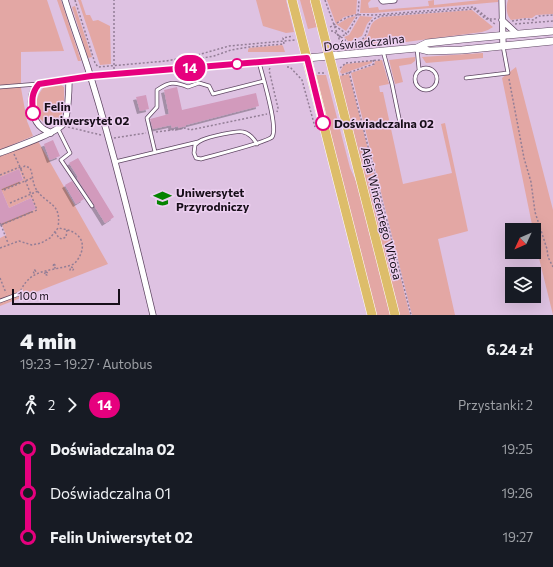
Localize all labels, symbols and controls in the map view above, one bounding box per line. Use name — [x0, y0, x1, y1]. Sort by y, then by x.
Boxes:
street label: Doświadczalna — [323, 31, 405, 53]
line badge: 14 — [172, 55, 208, 81]
unlabelled marker — [231, 58, 243, 70]
text: 14 — [183, 59, 197, 76]
place label: Felin Uniwersytet 02 — [44, 99, 129, 127]
marker: Felin Uniwersytet 02 — [25, 105, 41, 121]
marker: Doświadczalna 02 — [315, 115, 331, 131]
place label: Doświadczalna 02 — [334, 116, 434, 130]
street label: Aleja Wincentego Witosa — [359, 145, 405, 281]
place label: Uniwersytet Przyrodniczy — [176, 185, 250, 213]
school or university icon: Uniwersytet Przyrodniczy — [153, 189, 173, 209]
north arrow — [505, 223, 541, 259]
map controls — [505, 223, 541, 303]
button: layers — [505, 267, 541, 303]
scale bar — [12, 287, 120, 306]
text: 100 m — [18, 289, 49, 302]
text: 4 min — [20, 327, 76, 354]
text: 6.24 zł — [487, 340, 533, 358]
text: 19:23 – 19:27 · Autobus — [20, 356, 152, 372]
icon: walk — [20, 394, 42, 416]
icon: forward — [61, 394, 83, 416]
text: 14 — [97, 396, 112, 413]
text: 2 — [48, 397, 55, 413]
text: Przystanki: 2 — [458, 397, 533, 413]
text: Doświadczalna 02 — [50, 440, 175, 458]
text: 19:25 — [502, 441, 533, 457]
text: Doświadczalna 01 — [50, 484, 171, 502]
text: 19:26 — [501, 485, 533, 501]
text: Felin Uniwersytet 02 — [50, 528, 193, 546]
text: 19:27 — [502, 529, 533, 545]

